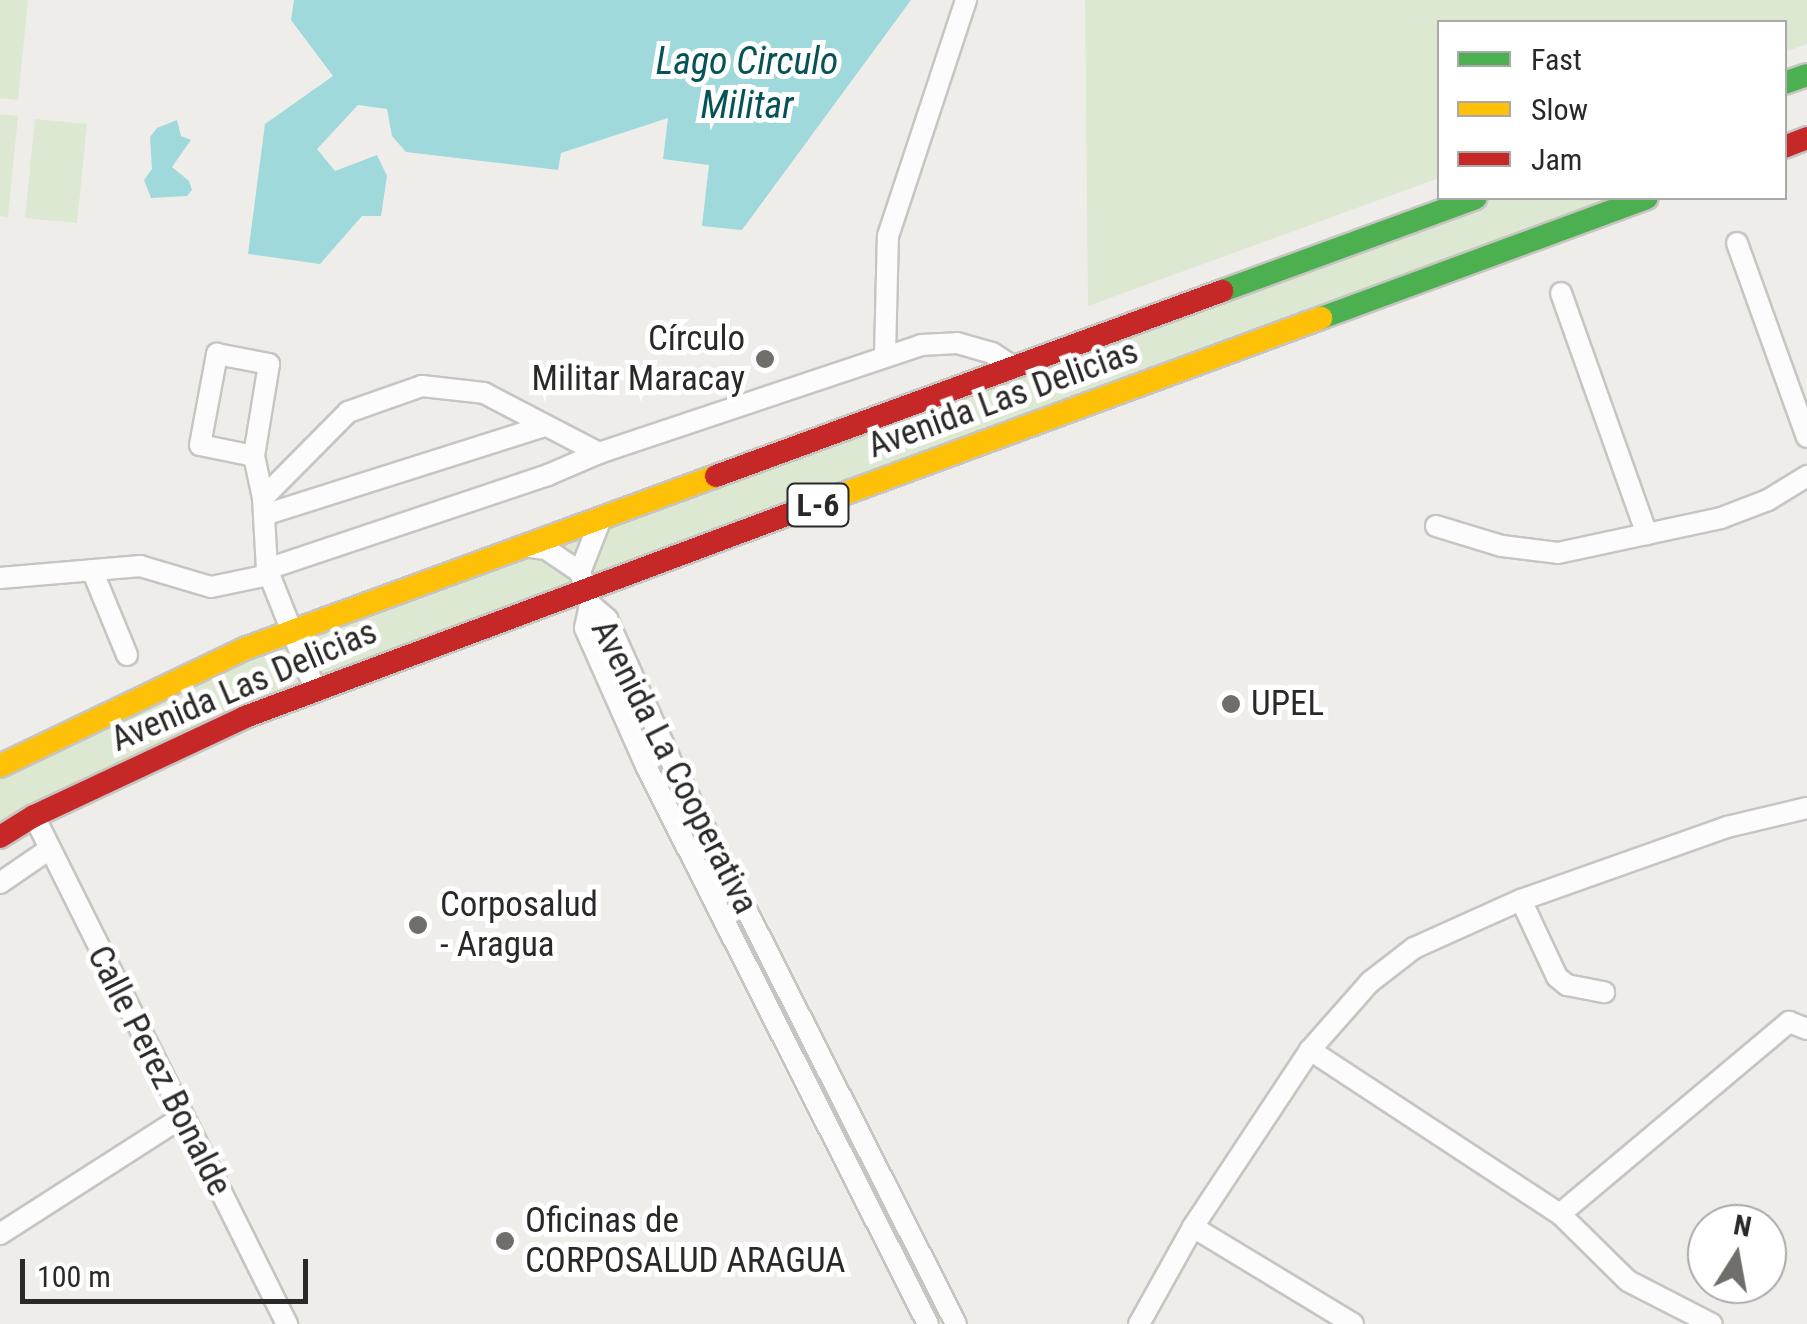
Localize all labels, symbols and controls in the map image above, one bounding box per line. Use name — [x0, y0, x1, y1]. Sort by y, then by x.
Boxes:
legend — [1437, 20, 1787, 200]
water label: Lago Circulo Militar — [656, 39, 838, 128]
text: Fast — [1531, 42, 1582, 77]
text: Slow — [1531, 92, 1588, 127]
text: Jam — [1531, 142, 1582, 177]
place label: Círculo Militar Maracay — [531, 318, 745, 400]
street label: Avenida Las Delicias — [862, 331, 1144, 467]
marker: Círculo Militar Maracay — [754, 348, 776, 370]
road number: L-6 — [786, 478, 850, 532]
street label: Avenida Las Delicias — [105, 611, 383, 761]
street label: Avenida La Cooperativa — [582, 613, 766, 921]
place label: UPEL — [1251, 683, 1324, 725]
marker: UPEL — [1220, 693, 1242, 715]
place label: Corposalud - Aragua — [440, 884, 598, 966]
marker: Corposalud - Aragua — [405, 912, 431, 938]
street label: Calle Perez Bonalde — [78, 939, 240, 1203]
place label: Oficinas de CORPOSALUD ARAGUA — [525, 1200, 846, 1282]
north arrow — [1687, 1204, 1787, 1304]
text: N — [1731, 1208, 1754, 1244]
marker: Oficinas de CORPOSALUD ARAGUA — [494, 1230, 516, 1252]
scale bar — [25, 1239, 312, 1301]
text: 100 m — [37, 1259, 111, 1294]

